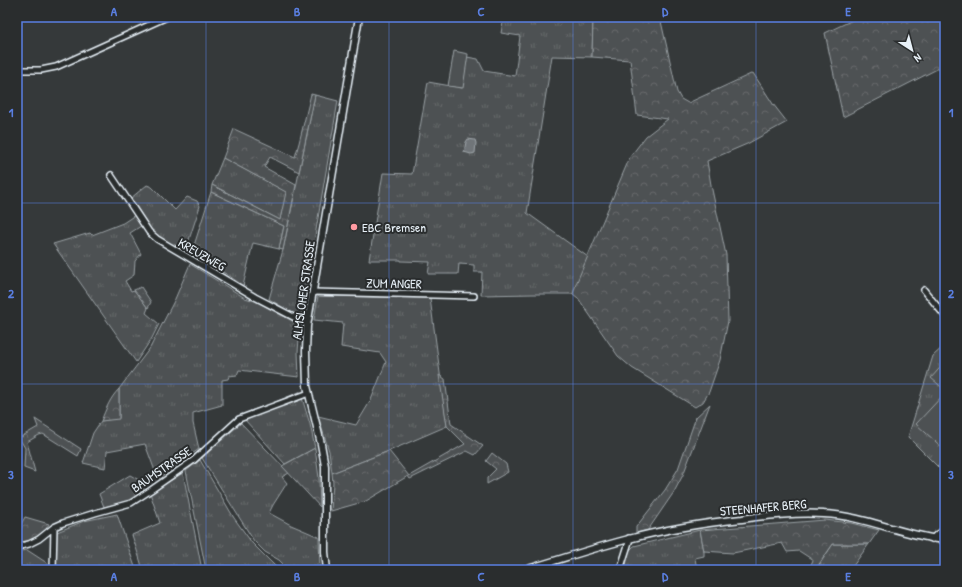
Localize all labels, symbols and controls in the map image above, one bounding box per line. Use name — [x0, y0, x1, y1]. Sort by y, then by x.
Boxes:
text: A — [111, 2, 118, 20]
text: B — [294, 2, 301, 20]
text: C — [477, 2, 485, 20]
text: D — [662, 2, 669, 20]
text: E — [845, 2, 851, 20]
north arrow — [892, 30, 932, 70]
text: N — [911, 51, 924, 66]
text: 1 — [9, 103, 14, 121]
text: 1 — [949, 103, 954, 121]
place label: EBC Bremsen — [362, 218, 426, 236]
marker: EBC Bremsen — [349, 222, 359, 232]
street label: KREUZWEG — [175, 233, 230, 275]
street label: ALMSLOHER STRASSE — [287, 239, 319, 341]
street label: ZUM ANGER — [366, 274, 422, 292]
text: 2 — [8, 284, 15, 302]
text: 2 — [948, 284, 955, 302]
street label: BAUMSTRASSE — [127, 441, 195, 496]
text: 3 — [8, 465, 14, 483]
text: 3 — [948, 465, 954, 483]
street label: STEENHAFER BERG — [719, 494, 808, 520]
text: A — [111, 567, 118, 585]
text: B — [294, 567, 301, 585]
text: C — [477, 567, 485, 585]
text: D — [662, 567, 669, 585]
text: E — [845, 567, 851, 585]

